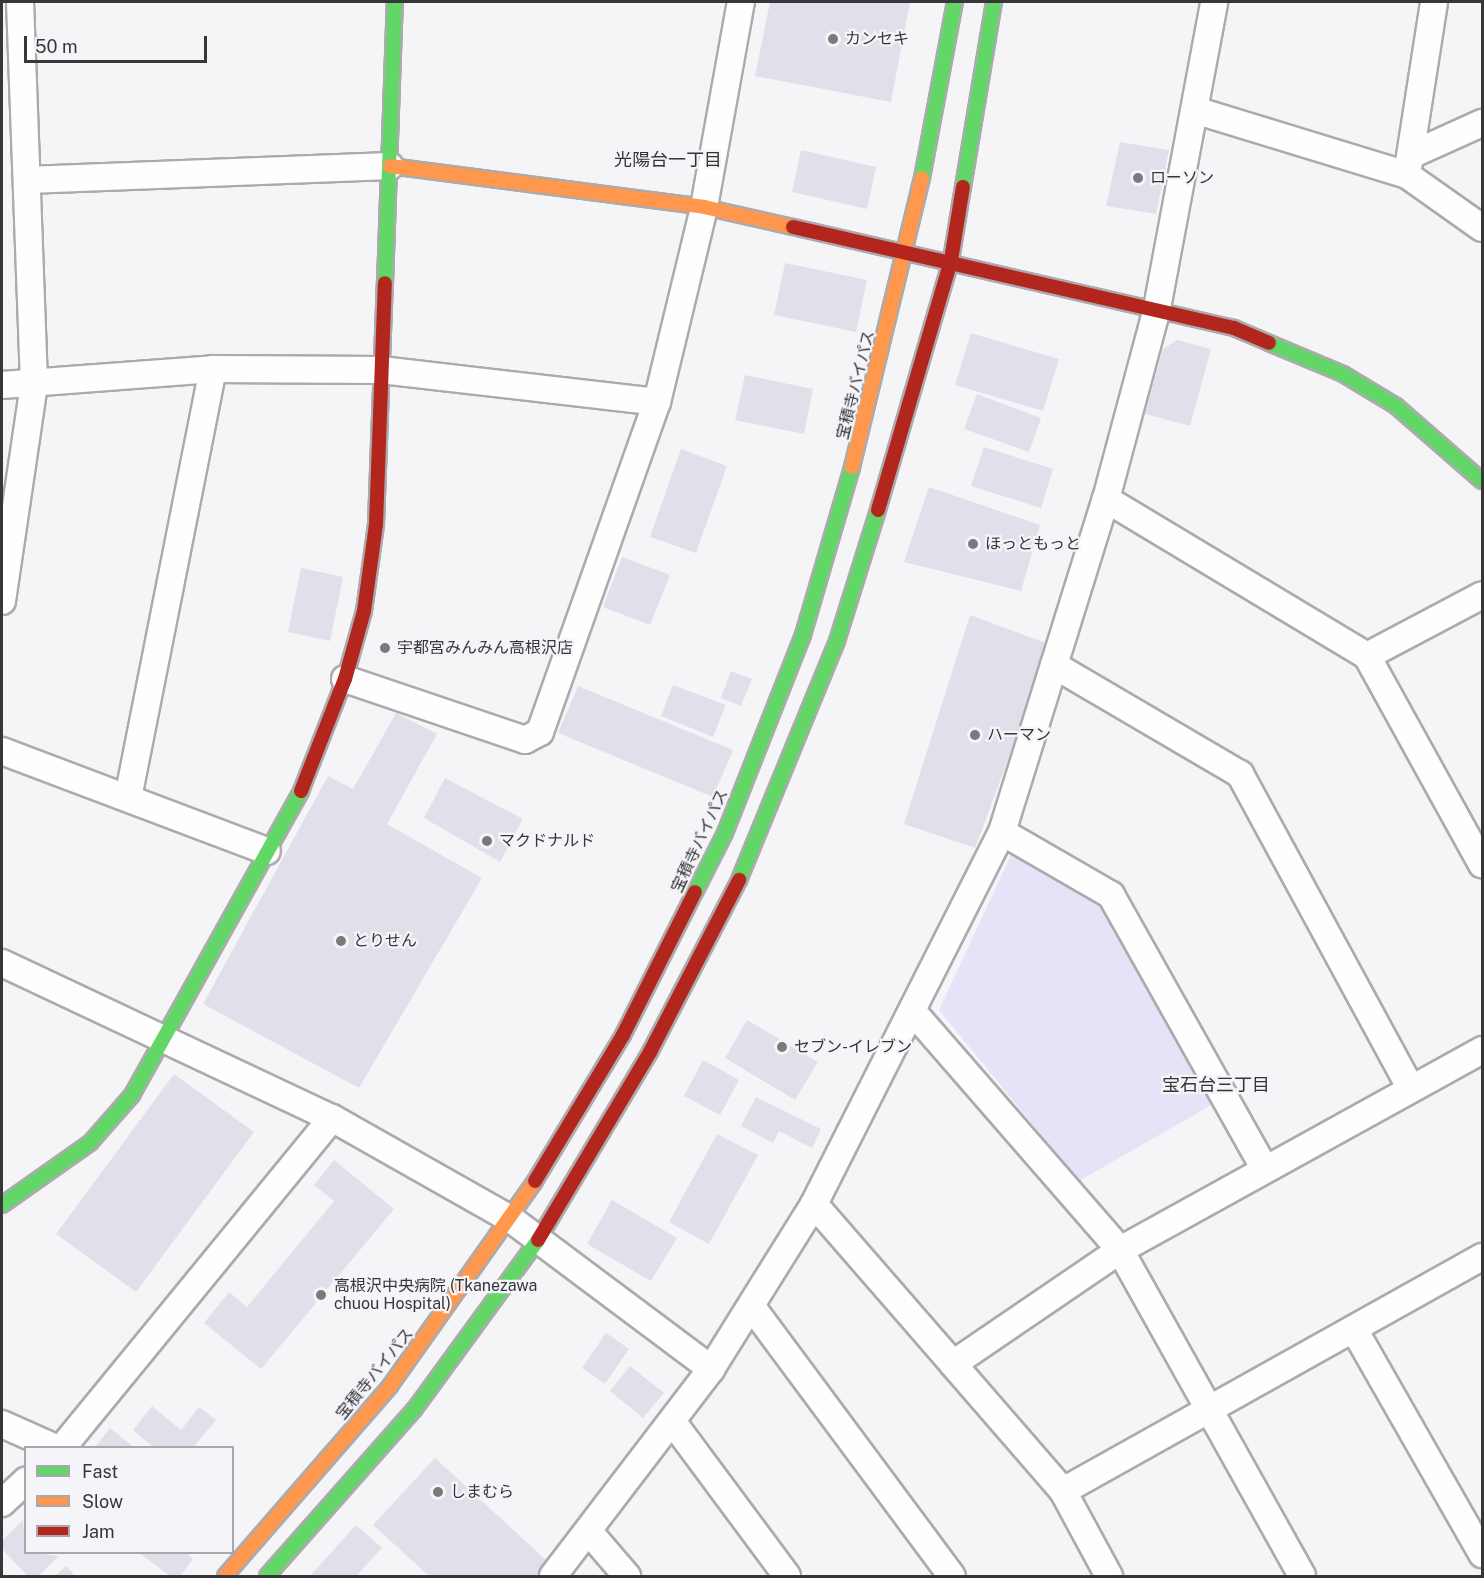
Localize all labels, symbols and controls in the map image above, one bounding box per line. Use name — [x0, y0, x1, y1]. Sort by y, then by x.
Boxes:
scale bar — [27, 24, 210, 62]
place label: カンセキ — [845, 29, 909, 49]
marker: カンセキ — [826, 32, 840, 46]
text: 50 m — [35, 36, 78, 57]
district label: 光陽台一丁目 — [614, 149, 722, 171]
place label: ローソン — [1150, 168, 1214, 188]
marker: ローソン — [1131, 171, 1145, 185]
street label: 宝積寺バイパス — [833, 328, 879, 442]
place label: ほっともっと — [985, 534, 1081, 554]
marker: ほっともっと — [966, 537, 980, 551]
place label: 宇都宮みんみん高根沢店 — [397, 638, 573, 658]
marker: 宇都宮みんみん高根沢店 — [378, 641, 392, 655]
place label: ハーマン — [987, 725, 1051, 745]
marker: ハーマン — [968, 728, 982, 742]
street label: 宝積寺バイパス — [668, 786, 732, 896]
place label: マクドナルド — [499, 831, 595, 851]
marker: マクドナルド — [480, 834, 494, 848]
place label: とりせん — [353, 931, 417, 951]
marker: とりせん — [334, 934, 348, 948]
place label: セブン-イレブン — [794, 1037, 912, 1057]
marker: セブン-イレブン — [775, 1040, 789, 1054]
district label: 宝石台三丁目 — [1162, 1074, 1270, 1096]
place label: 高根沢中央病院 (Tkanezawa chuou Hospital) — [334, 1276, 537, 1314]
marker: 高根沢中央病院 (Tkanezawa chuou Hospital) — [312, 1286, 330, 1304]
street label: 宝積寺バイパス — [332, 1324, 418, 1424]
legend — [24, 1446, 234, 1554]
text: Fast — [82, 1461, 118, 1482]
place label: しまむら — [450, 1482, 514, 1502]
marker: しまむら — [431, 1485, 445, 1499]
text: Slow — [82, 1491, 123, 1512]
text: Jam — [82, 1521, 115, 1542]

